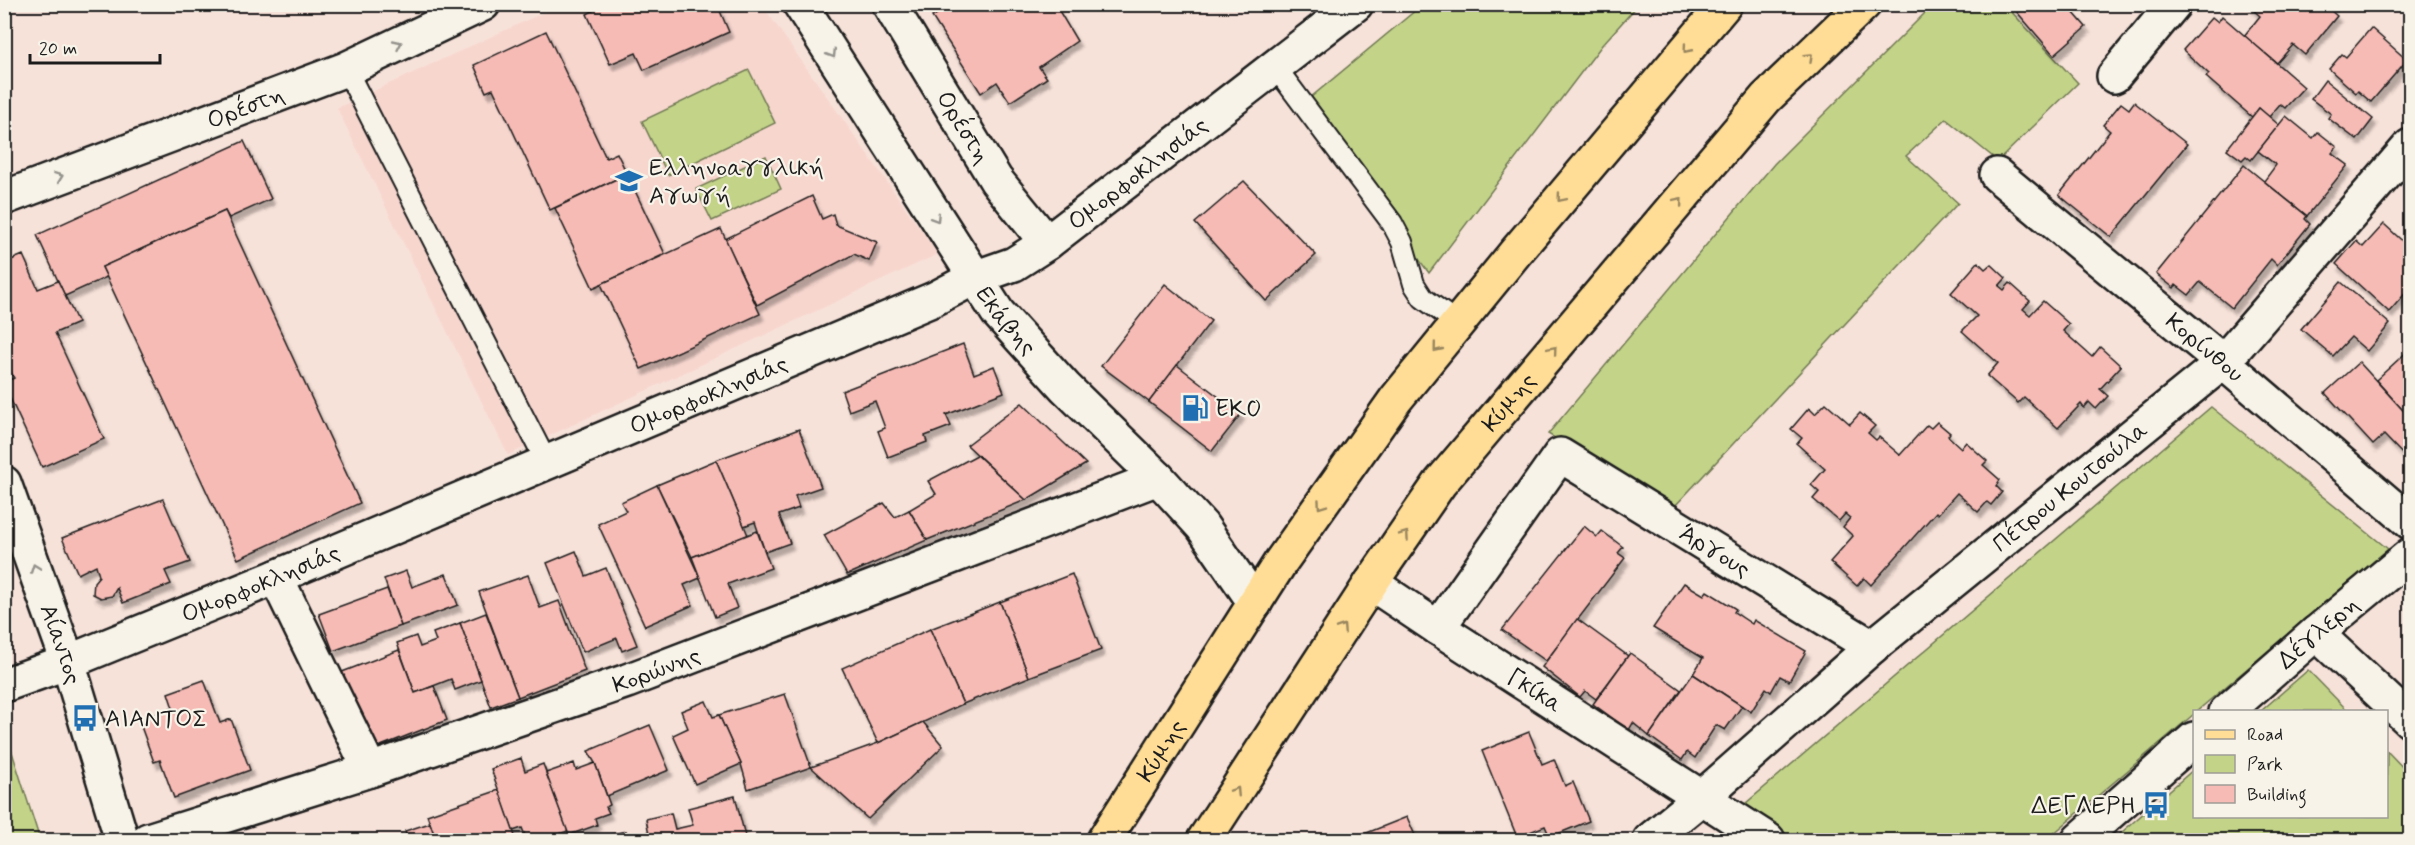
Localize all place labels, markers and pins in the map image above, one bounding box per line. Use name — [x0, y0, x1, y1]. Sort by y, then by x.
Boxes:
place label: Ελληνοαγγλική Αγωγή — [649, 153, 824, 212]
school or university icon: Ελληνοαγγλική Αγωγή — [614, 166, 644, 196]
fuel station icon: EKO — [1180, 393, 1210, 423]
place label: EKO — [1215, 394, 1262, 425]
bus stop icon: ΑΙΑΝΤΟΣ — [70, 703, 100, 733]
place label: ΑΙΑΝΤΟΣ — [105, 704, 207, 735]
bus stop icon: ΔΕΓΛΕΡΗ — [2141, 790, 2171, 820]
place label: ΔΕΓΛΕΡΗ — [2031, 791, 2136, 822]

